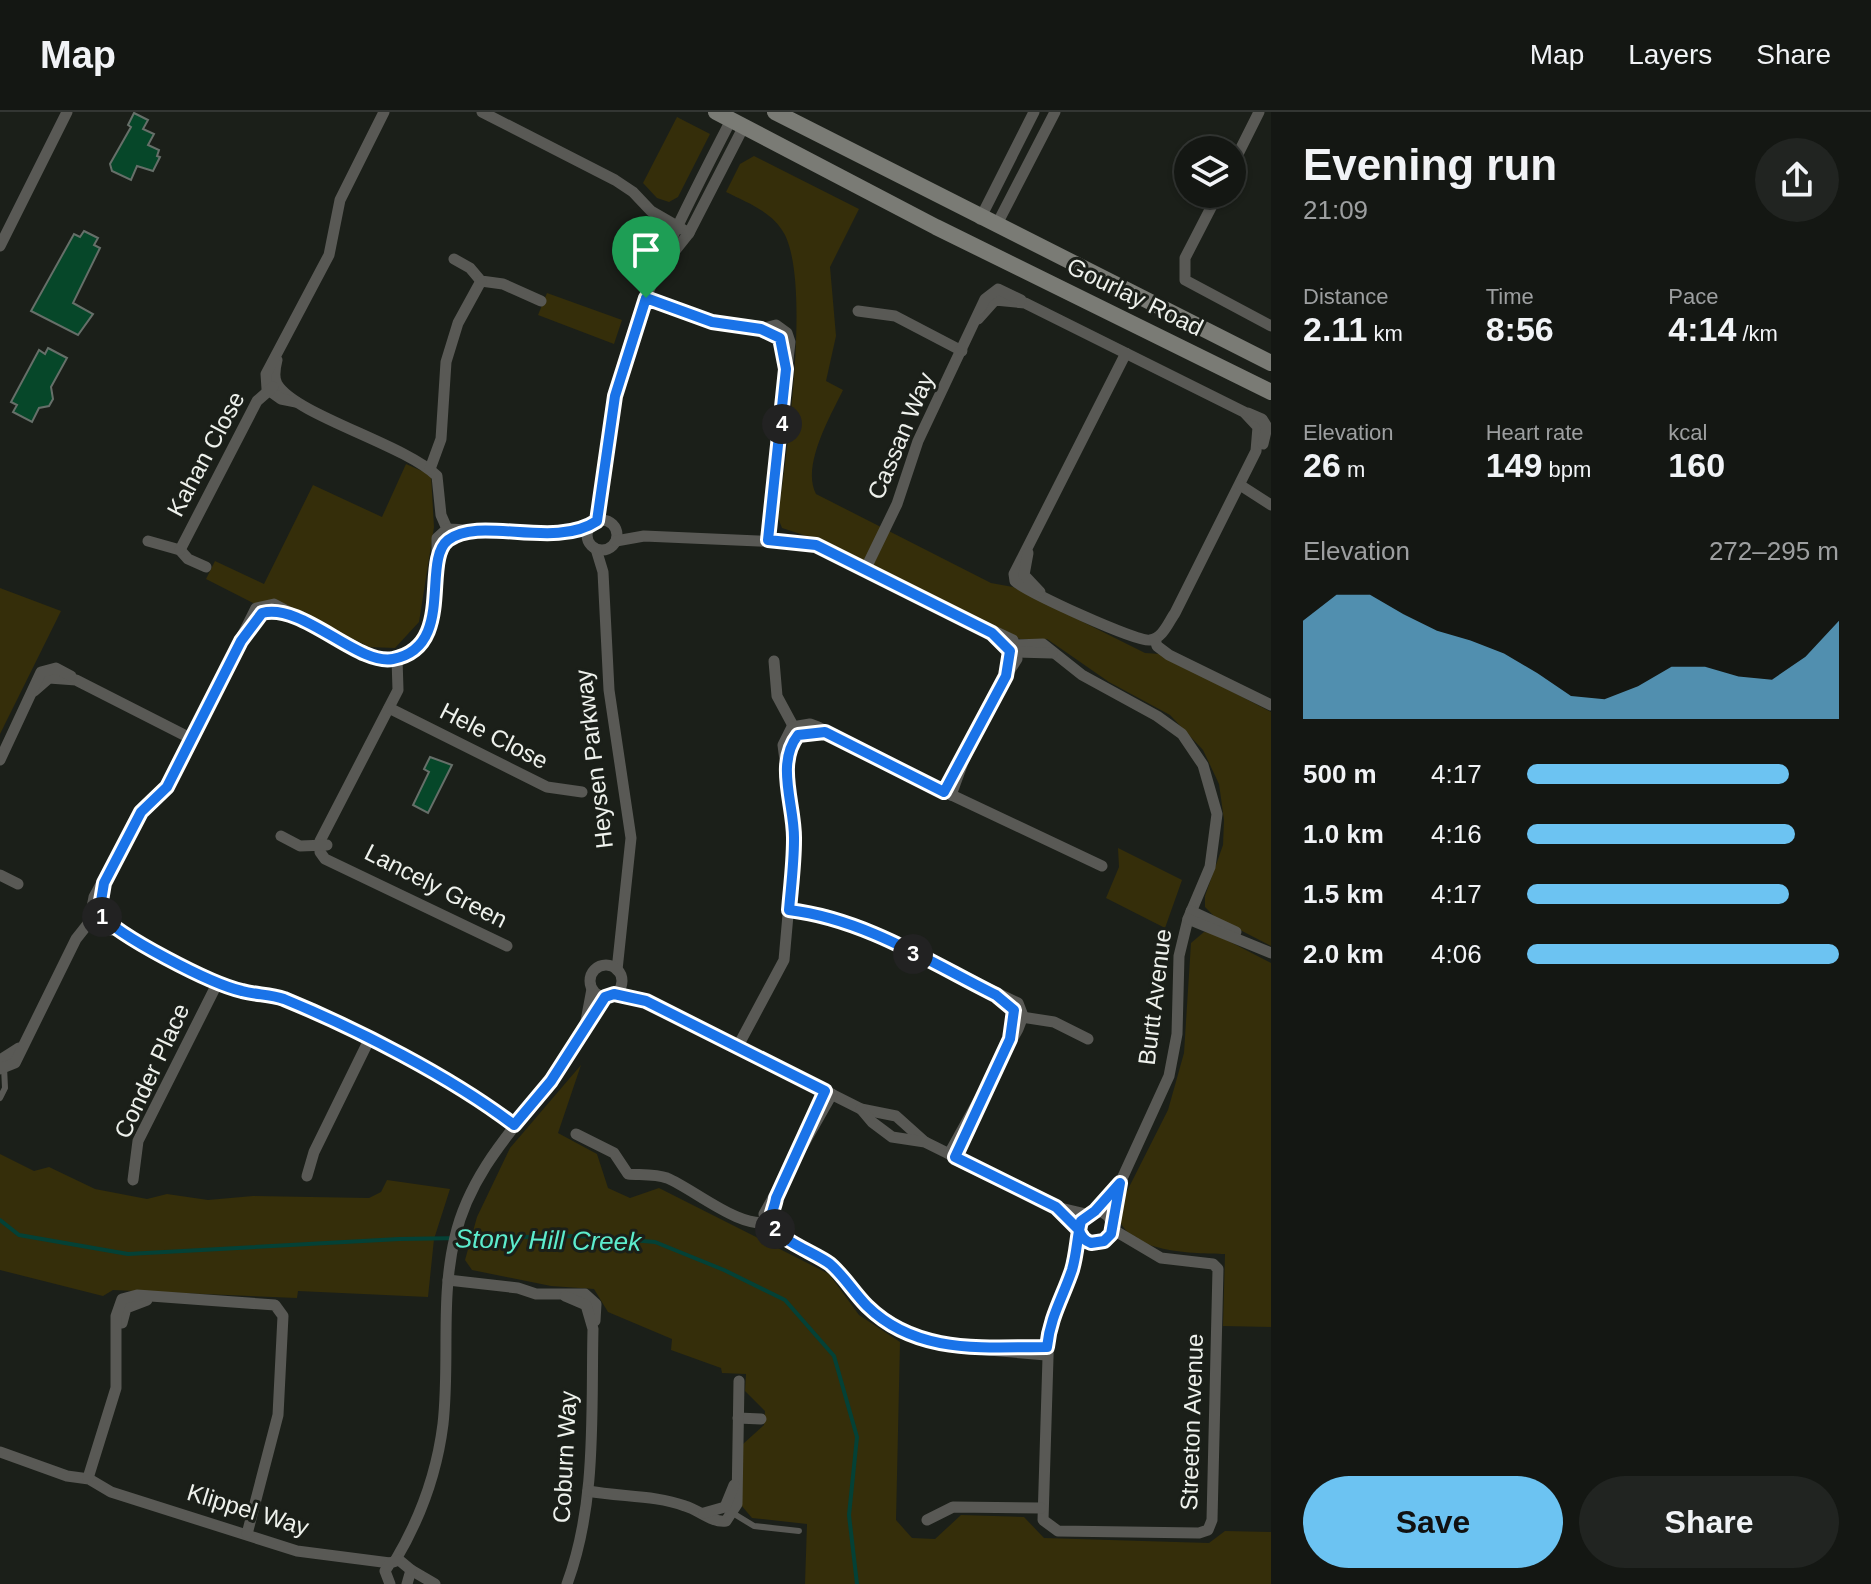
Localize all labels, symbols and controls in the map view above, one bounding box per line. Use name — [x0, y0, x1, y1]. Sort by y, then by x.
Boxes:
text: Map — [40, 34, 116, 76]
text: Map — [1530, 39, 1584, 70]
text: Layers — [1628, 39, 1712, 70]
text: Share — [1756, 39, 1831, 70]
map controls — [1174, 136, 1246, 208]
button: layers — [1174, 136, 1246, 208]
button: share — [1755, 138, 1839, 222]
text: Evening run — [1303, 140, 1557, 189]
text: 21:09 — [1303, 195, 1368, 225]
pin — [612, 216, 680, 298]
icon: arrive — [624, 228, 668, 272]
street label: Gourlay Road — [1063, 252, 1208, 341]
text: Distance — [1303, 284, 1389, 309]
text: Time — [1486, 284, 1534, 309]
text: Pace — [1668, 284, 1718, 309]
text: 2.11 — [1303, 310, 1367, 348]
text: 8:56 — [1486, 310, 1554, 348]
text: 4:14 — [1668, 310, 1736, 348]
text: km — [1367, 321, 1403, 346]
text: /km — [1736, 321, 1778, 346]
street label: Cassan Way — [862, 368, 939, 503]
street label: Kahan Close — [161, 387, 250, 521]
pin: 4 — [762, 404, 802, 444]
text: 4 — [776, 411, 788, 436]
text: Elevation — [1303, 420, 1394, 445]
text: Heart rate — [1486, 420, 1583, 445]
text: kcal — [1668, 420, 1707, 445]
text: 26 — [1303, 446, 1341, 484]
text: 149 — [1486, 446, 1542, 484]
text: 160 — [1668, 446, 1725, 484]
text: m — [1341, 457, 1365, 482]
text: bpm — [1542, 457, 1591, 482]
text: Elevation — [1303, 536, 1410, 566]
text: 272–295 m — [1709, 536, 1839, 566]
street label: Heysen Parkway — [569, 668, 618, 850]
street label: Hele Close — [436, 697, 553, 774]
text: 500 m — [1303, 759, 1377, 789]
text: 4:17 — [1431, 759, 1482, 789]
text: 1.0 km — [1303, 819, 1384, 849]
text: 4:16 — [1431, 819, 1482, 849]
street label: Lancely Green — [361, 838, 512, 933]
text: 1.5 km — [1303, 879, 1384, 909]
text: 4:17 — [1431, 879, 1482, 909]
pin: 1 — [82, 897, 122, 937]
text: 1 — [96, 904, 108, 929]
street label: Burtt Avenue — [1133, 927, 1176, 1067]
pin: 3 — [893, 934, 933, 974]
text: 2.0 km — [1303, 939, 1384, 969]
text: 4:06 — [1431, 939, 1482, 969]
text: 3 — [907, 941, 919, 966]
street label: Conder Place — [109, 999, 195, 1142]
pin: 2 — [755, 1209, 795, 1249]
text: 2 — [769, 1216, 781, 1241]
water label: Stony Hill Creek — [455, 1223, 643, 1257]
street label: Streeton Avenue — [1175, 1333, 1208, 1511]
street label: Coburn Way — [548, 1390, 581, 1524]
button: Save — [1303, 1476, 1563, 1568]
button: Share — [1579, 1476, 1839, 1568]
street label: Klippel Way — [184, 1478, 312, 1541]

